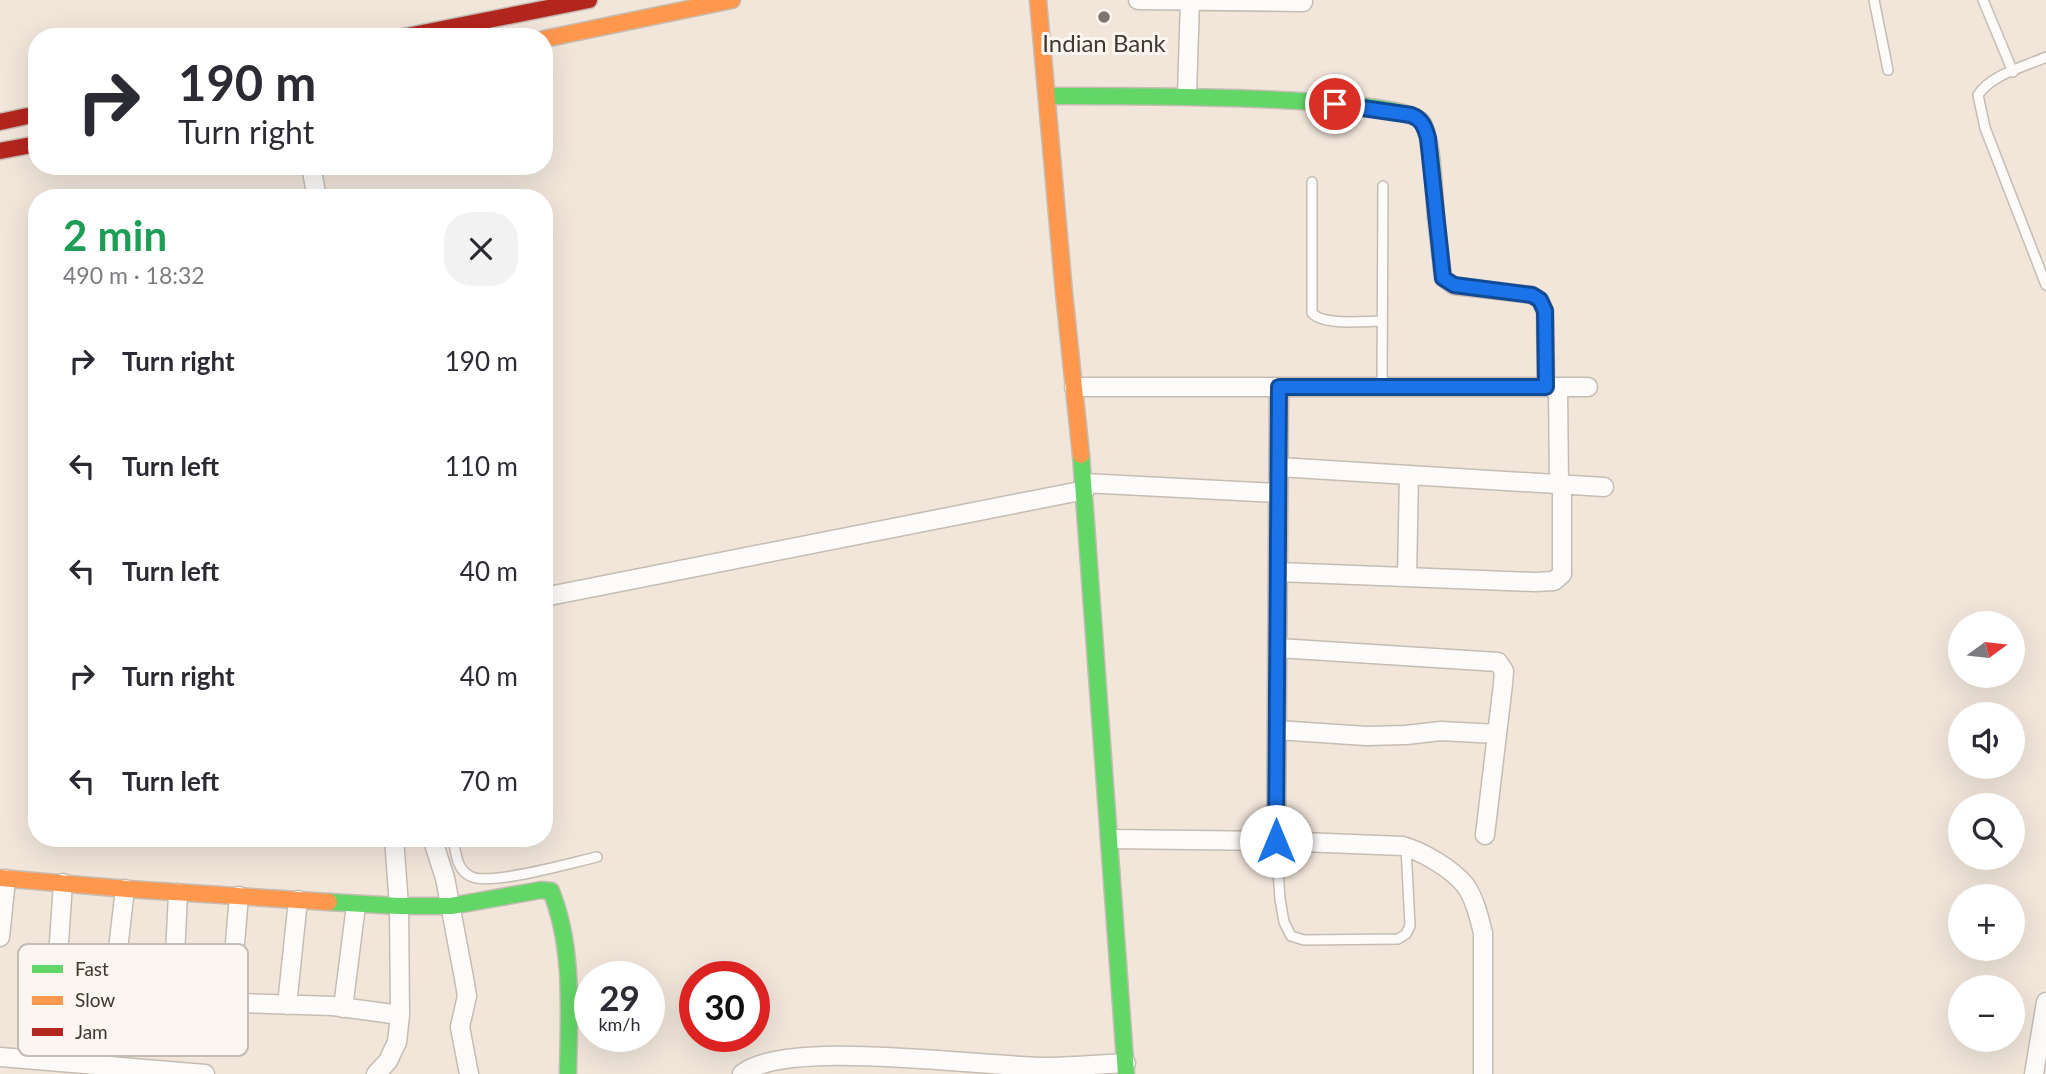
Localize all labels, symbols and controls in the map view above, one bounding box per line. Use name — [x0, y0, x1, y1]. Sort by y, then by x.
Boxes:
marker: Indian Bank — [1096, 9, 1112, 25]
place label: Indian Bank — [1042, 28, 1167, 57]
text: 190 m — [178, 53, 316, 111]
icon: right — [63, 56, 154, 147]
pin — [1305, 74, 1365, 134]
icon: arrive — [1316, 85, 1354, 123]
text: Turn right — [178, 112, 314, 151]
text: 2 min — [63, 210, 167, 260]
button: close — [444, 212, 518, 286]
text: 490 m · 18:32 — [63, 261, 205, 289]
icon: right — [63, 342, 101, 380]
text: Turn right — [122, 345, 235, 377]
text: 190 m — [445, 345, 518, 377]
icon: left — [63, 447, 101, 485]
text: Turn left — [122, 450, 219, 482]
text: 110 m — [445, 450, 518, 482]
icon: left — [63, 552, 101, 590]
text: Turn left — [122, 555, 219, 587]
text: 40 m — [460, 555, 518, 587]
north arrow — [1948, 611, 2025, 688]
map controls — [1948, 611, 2025, 1052]
icon: right — [63, 657, 101, 695]
text: Turn right — [122, 660, 235, 692]
text: 40 m — [460, 660, 518, 692]
button: sound — [1948, 702, 2025, 779]
icon: left — [63, 762, 101, 800]
text: Turn left — [122, 765, 219, 797]
text: 70 m — [460, 765, 518, 797]
button: search — [1948, 793, 2025, 870]
position arrow — [1239, 804, 1313, 878]
button: + — [1948, 884, 2025, 961]
legend — [18, 944, 248, 1056]
text: Fast — [75, 957, 109, 980]
speed limit sign: 30 — [679, 961, 770, 1052]
button: − — [1948, 975, 2025, 1052]
text: 29 — [599, 976, 640, 1018]
text: Slow — [75, 988, 115, 1011]
text: km/h — [598, 1013, 641, 1035]
text: Jam — [75, 1020, 108, 1043]

